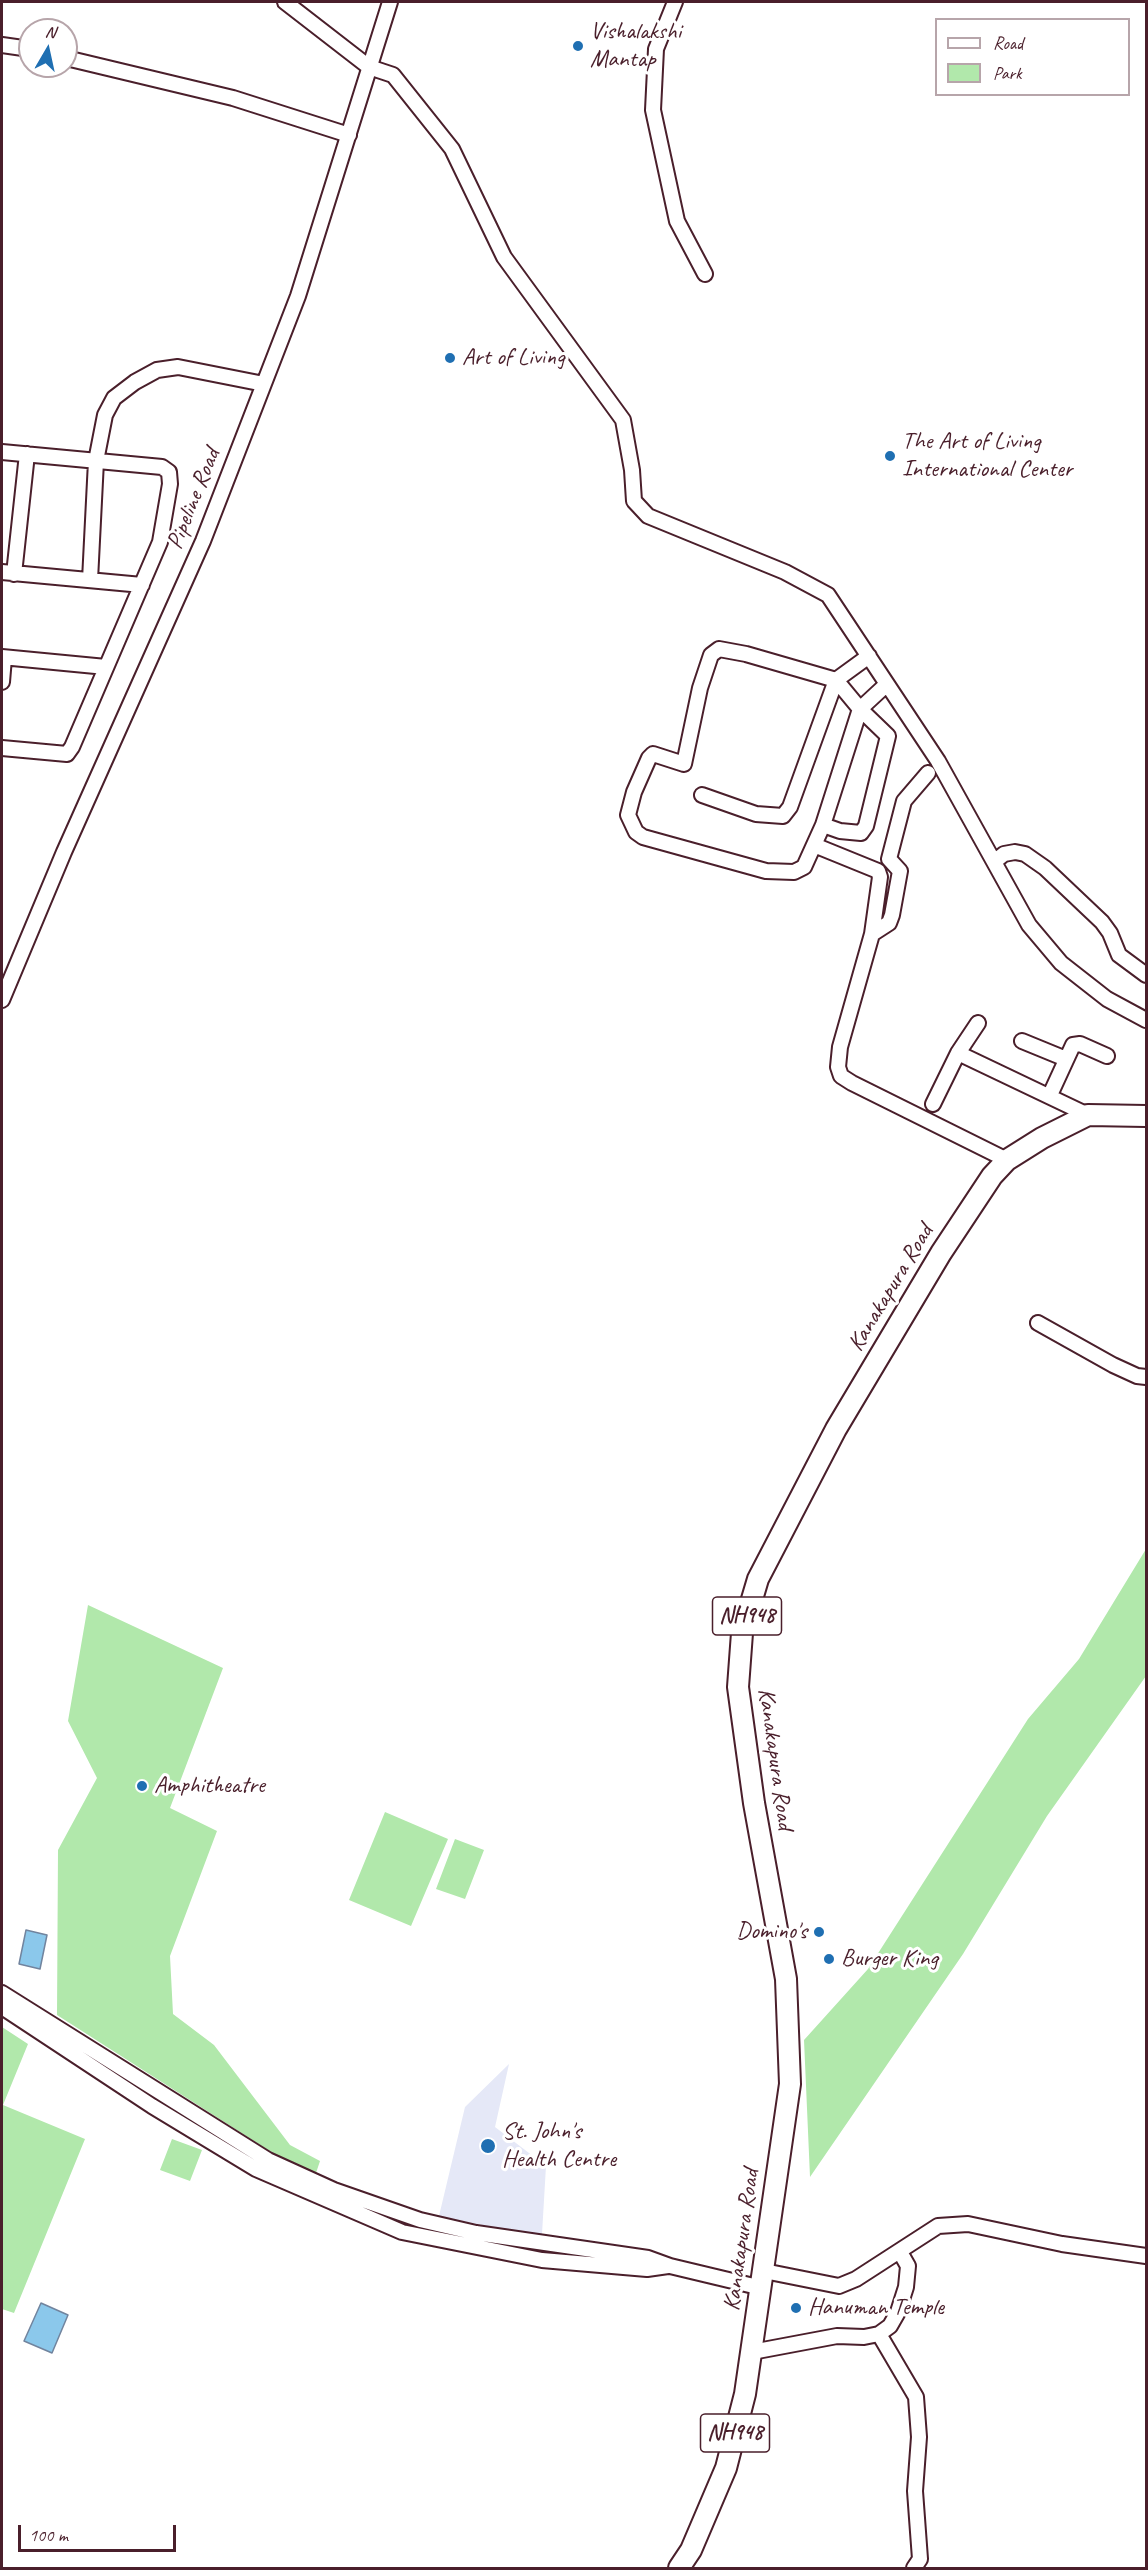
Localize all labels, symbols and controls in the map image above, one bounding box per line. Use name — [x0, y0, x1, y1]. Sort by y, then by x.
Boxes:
north arrow — [18, 18, 78, 78]
place label: Vishalakshi Mantap — [590, 18, 681, 74]
legend — [935, 18, 1130, 96]
text: N — [44, 22, 57, 43]
text: Road — [993, 32, 1023, 54]
marker: Vishalakshi Mantap — [571, 39, 585, 53]
text: Park — [993, 62, 1022, 84]
place label: Art of Living — [462, 344, 564, 372]
marker: Art of Living — [443, 351, 457, 365]
place label: The Art of Living International Center — [902, 428, 1072, 484]
street label: Pipeline Road — [161, 445, 227, 553]
marker: The Art of Living International Center — [883, 449, 897, 463]
street label: Kanakapura Road — [842, 1219, 940, 1357]
road number: NH948 — [712, 1597, 782, 1635]
street label: Kanakapura Road — [751, 1686, 799, 1832]
place label: Amphitheatre — [154, 1772, 265, 1800]
marker: Amphitheatre — [135, 1779, 149, 1793]
place label: Domino's — [736, 1918, 807, 1946]
marker: Domino's — [812, 1925, 826, 1939]
place label: Burger King — [841, 1945, 938, 1973]
marker: Burger King — [822, 1952, 836, 1966]
place label: St. John's Health Centre — [502, 2118, 616, 2174]
marker: St. John's Health Centre — [479, 2137, 497, 2155]
street label: Kanakapura Road — [718, 2167, 766, 2313]
place label: Hanuman Temple — [808, 2294, 944, 2322]
marker: Hanuman Temple — [789, 2301, 803, 2315]
road number: NH948 — [700, 2414, 770, 2452]
scale bar — [21, 2513, 178, 2551]
text: 100 m — [29, 2524, 68, 2546]

